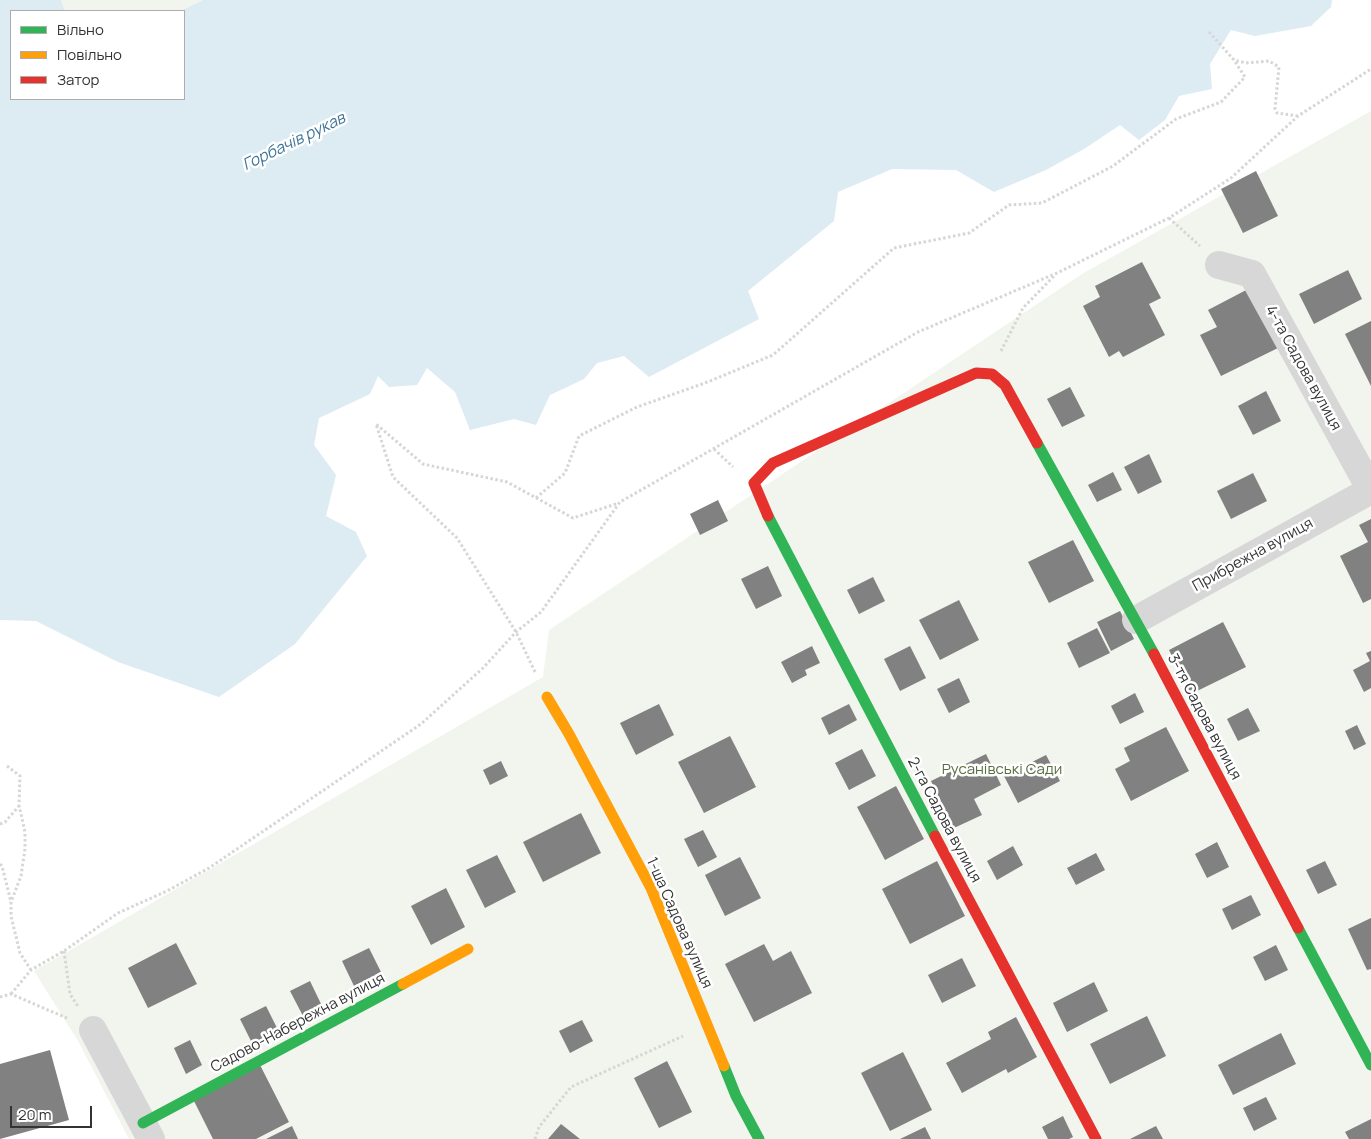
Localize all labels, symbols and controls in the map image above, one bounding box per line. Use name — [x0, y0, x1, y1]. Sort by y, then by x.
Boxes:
legend — [10, 10, 185, 100]
text: Вільно — [57, 19, 104, 40]
text: Повільно — [57, 44, 122, 65]
text: Затор — [57, 69, 99, 90]
water label: Горбачів рукав — [240, 109, 348, 175]
street label: 4-та Садова вулиця — [1261, 302, 1345, 434]
street label: Прибрежна вулиця — [1190, 514, 1316, 596]
street label: 3-тя Садова вулиця — [1163, 651, 1245, 783]
street label: 2-га Садова вулиця — [903, 754, 985, 886]
park label: Русанівські Сади — [942, 761, 1062, 779]
street label: 1-ша Садова вулиця — [642, 855, 716, 991]
street label: Садово-Набережна вулиця — [208, 969, 388, 1077]
scale bar — [12, 1096, 95, 1128]
text: 20 m — [18, 1104, 51, 1125]

